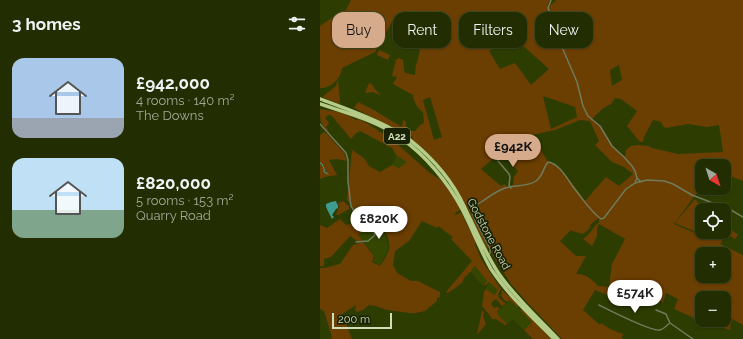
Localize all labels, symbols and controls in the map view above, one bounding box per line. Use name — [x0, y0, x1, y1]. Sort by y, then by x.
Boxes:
chip: Buy — [332, 12, 385, 48]
chip: Rent — [393, 12, 451, 48]
chip: Filters — [459, 12, 527, 48]
chip: New — [535, 12, 593, 48]
icon: filters — [286, 13, 308, 35]
text: 3 homes — [12, 14, 81, 34]
text: £942,000 — [136, 73, 210, 93]
icon: home — [44, 74, 92, 122]
text: 4 rooms · 140 m² — [136, 93, 234, 108]
text: The Downs — [136, 108, 204, 123]
road number: A22 — [384, 128, 410, 144]
pin: £942K — [485, 134, 541, 168]
text: £942K — [494, 139, 532, 154]
north arrow — [695, 159, 731, 195]
map controls — [695, 159, 731, 327]
text: £820,000 — [136, 173, 211, 193]
icon: home — [44, 174, 92, 222]
text: 5 rooms · 153 m² — [136, 193, 233, 208]
street label: Godstone Road — [464, 196, 513, 272]
button: locate — [695, 203, 731, 239]
pin: £820K — [351, 206, 407, 240]
text: Quarry Road — [136, 208, 211, 223]
text: £820K — [360, 211, 398, 226]
button: + — [695, 247, 731, 283]
pin: £574K — [607, 280, 663, 314]
text: £574K — [616, 285, 654, 300]
button: − — [695, 291, 731, 327]
scale bar — [332, 311, 392, 330]
text: 200 m — [338, 313, 370, 326]

